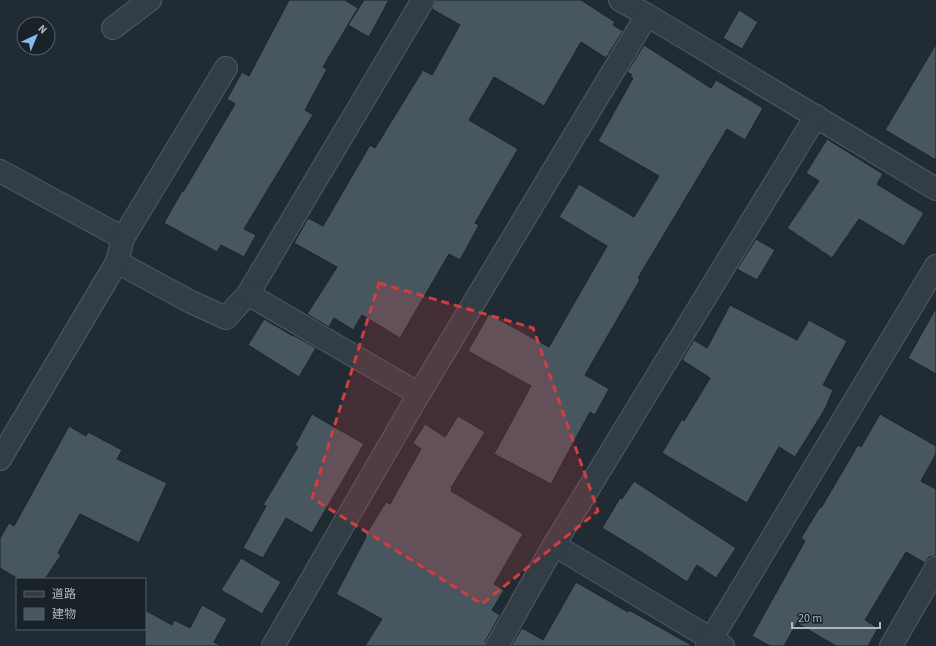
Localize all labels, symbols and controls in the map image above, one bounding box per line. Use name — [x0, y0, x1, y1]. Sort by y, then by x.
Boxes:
north arrow — [16, 16, 56, 56]
text: N — [35, 21, 50, 37]
legend — [16, 578, 146, 630]
text: 道路 — [52, 586, 76, 603]
scale bar — [792, 604, 880, 630]
text: 建物 — [52, 606, 76, 623]
text: 20 m — [798, 610, 822, 627]

